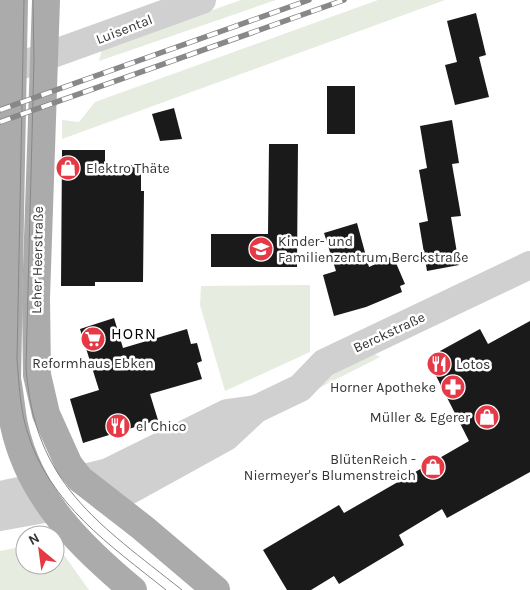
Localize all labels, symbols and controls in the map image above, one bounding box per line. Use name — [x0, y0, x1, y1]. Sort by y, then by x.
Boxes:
street label: Luisental — [94, 11, 155, 48]
shop icon: Elektro Thäte — [55, 155, 81, 181]
place label: Elektro Thäte — [86, 160, 170, 177]
street label: Leher Heerstraße — [28, 206, 47, 314]
place label: Kinder- und Familienzentrum Berckstraße — [278, 233, 468, 266]
school or university icon: Kinder- und Familienzentrum Berckstraße — [248, 236, 274, 262]
street label: Berckstraße — [351, 308, 428, 356]
district label: HORN — [111, 324, 157, 343]
supermarket icon: Reformhaus Ebken — [80, 326, 106, 352]
restaurant icon: Lotos — [426, 351, 452, 377]
place label: Reformhaus Ebken — [32, 355, 154, 372]
place label: Lotos — [456, 356, 490, 373]
pharmacy icon: Horner Apotheke — [440, 374, 466, 400]
place label: Horner Apotheke — [330, 379, 436, 396]
shop icon: Müller & Egerer — [474, 404, 500, 430]
place label: Müller & Egerer — [370, 409, 471, 426]
restaurant icon: el Chico — [105, 413, 131, 439]
place label: el Chico — [136, 418, 187, 435]
place label: BlütenReich - Niermeyer's Blumenstreich — [244, 451, 416, 484]
shop icon: BlütenReich - Niermeyer's Blumenstreich — [420, 454, 446, 480]
north arrow — [15, 525, 65, 575]
text: N — [25, 529, 42, 549]

